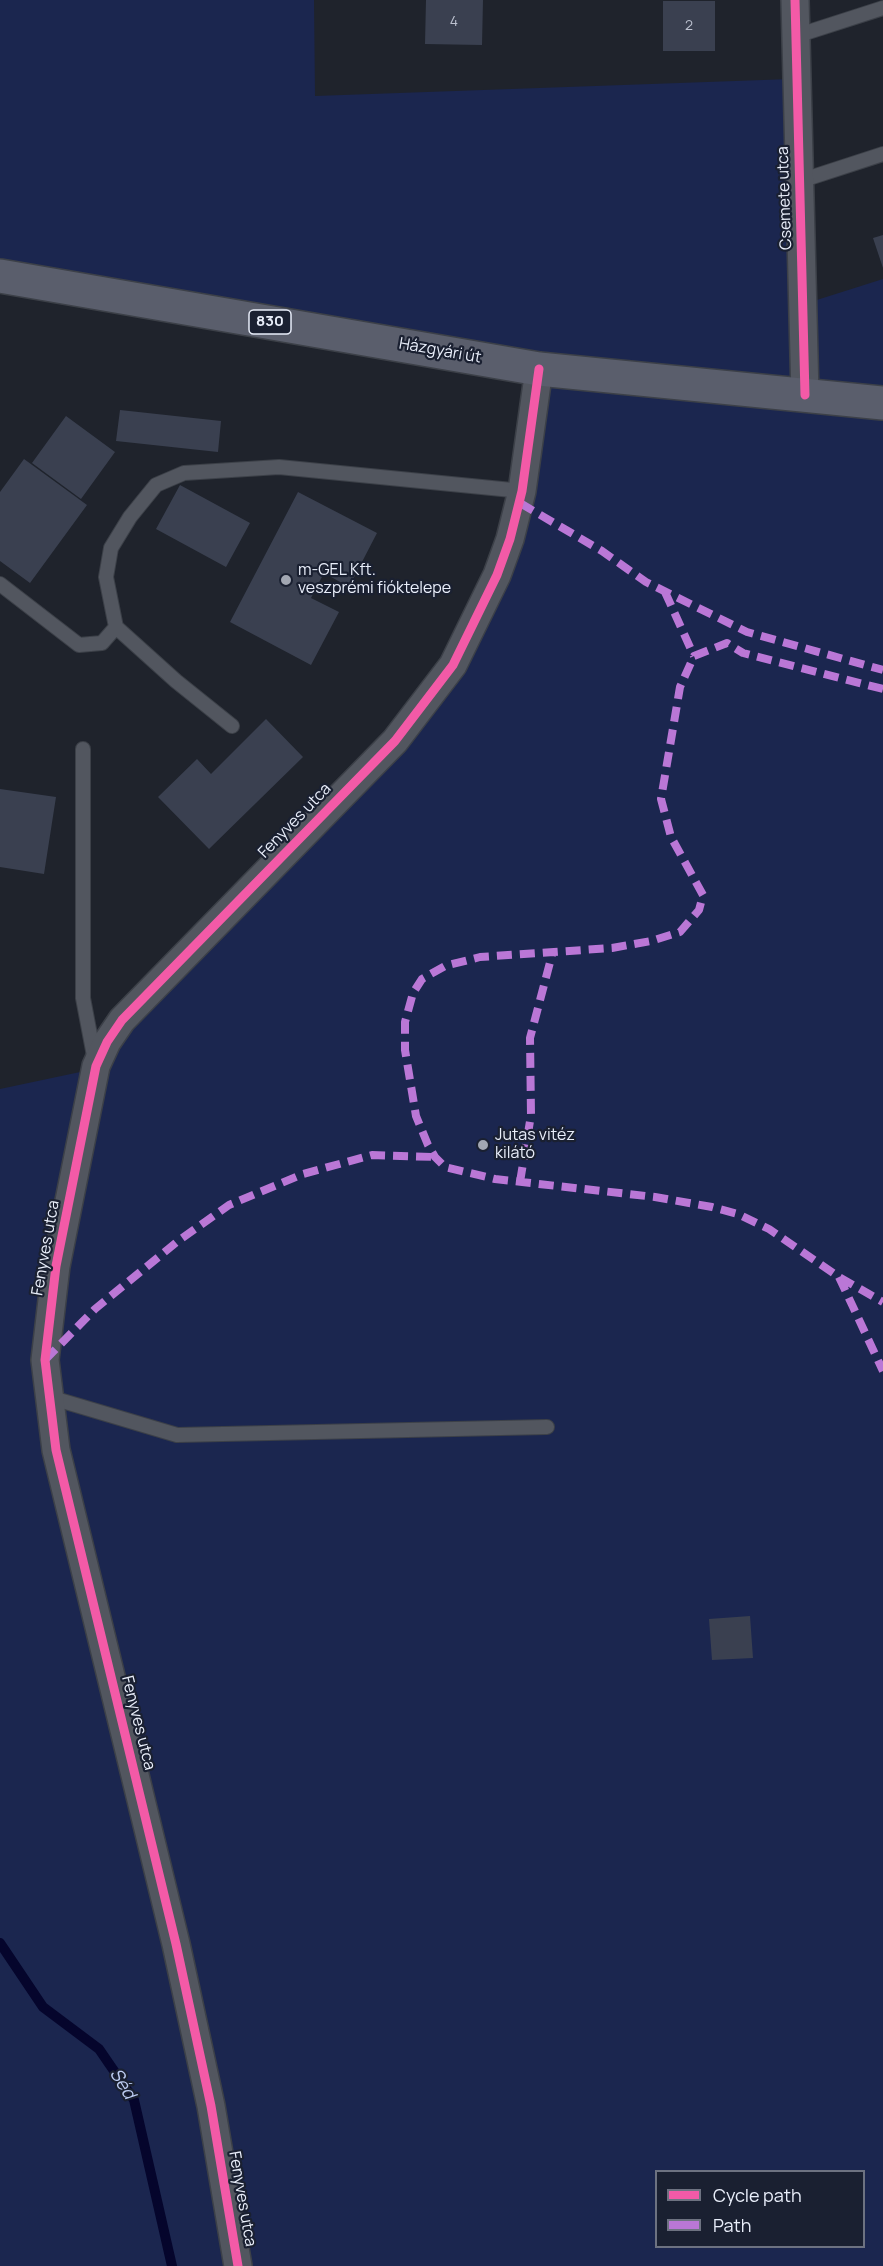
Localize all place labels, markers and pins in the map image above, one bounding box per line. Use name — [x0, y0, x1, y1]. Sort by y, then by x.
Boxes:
place label: m-GEL Kft. veszprémi fióktelepe — [298, 561, 451, 599]
marker: m-GEL Kft. veszprémi fióktelepe — [279, 573, 293, 587]
place label: Jutas vitéz kilátó — [495, 1126, 575, 1164]
marker: Jutas vitéz kilátó — [476, 1138, 490, 1152]

